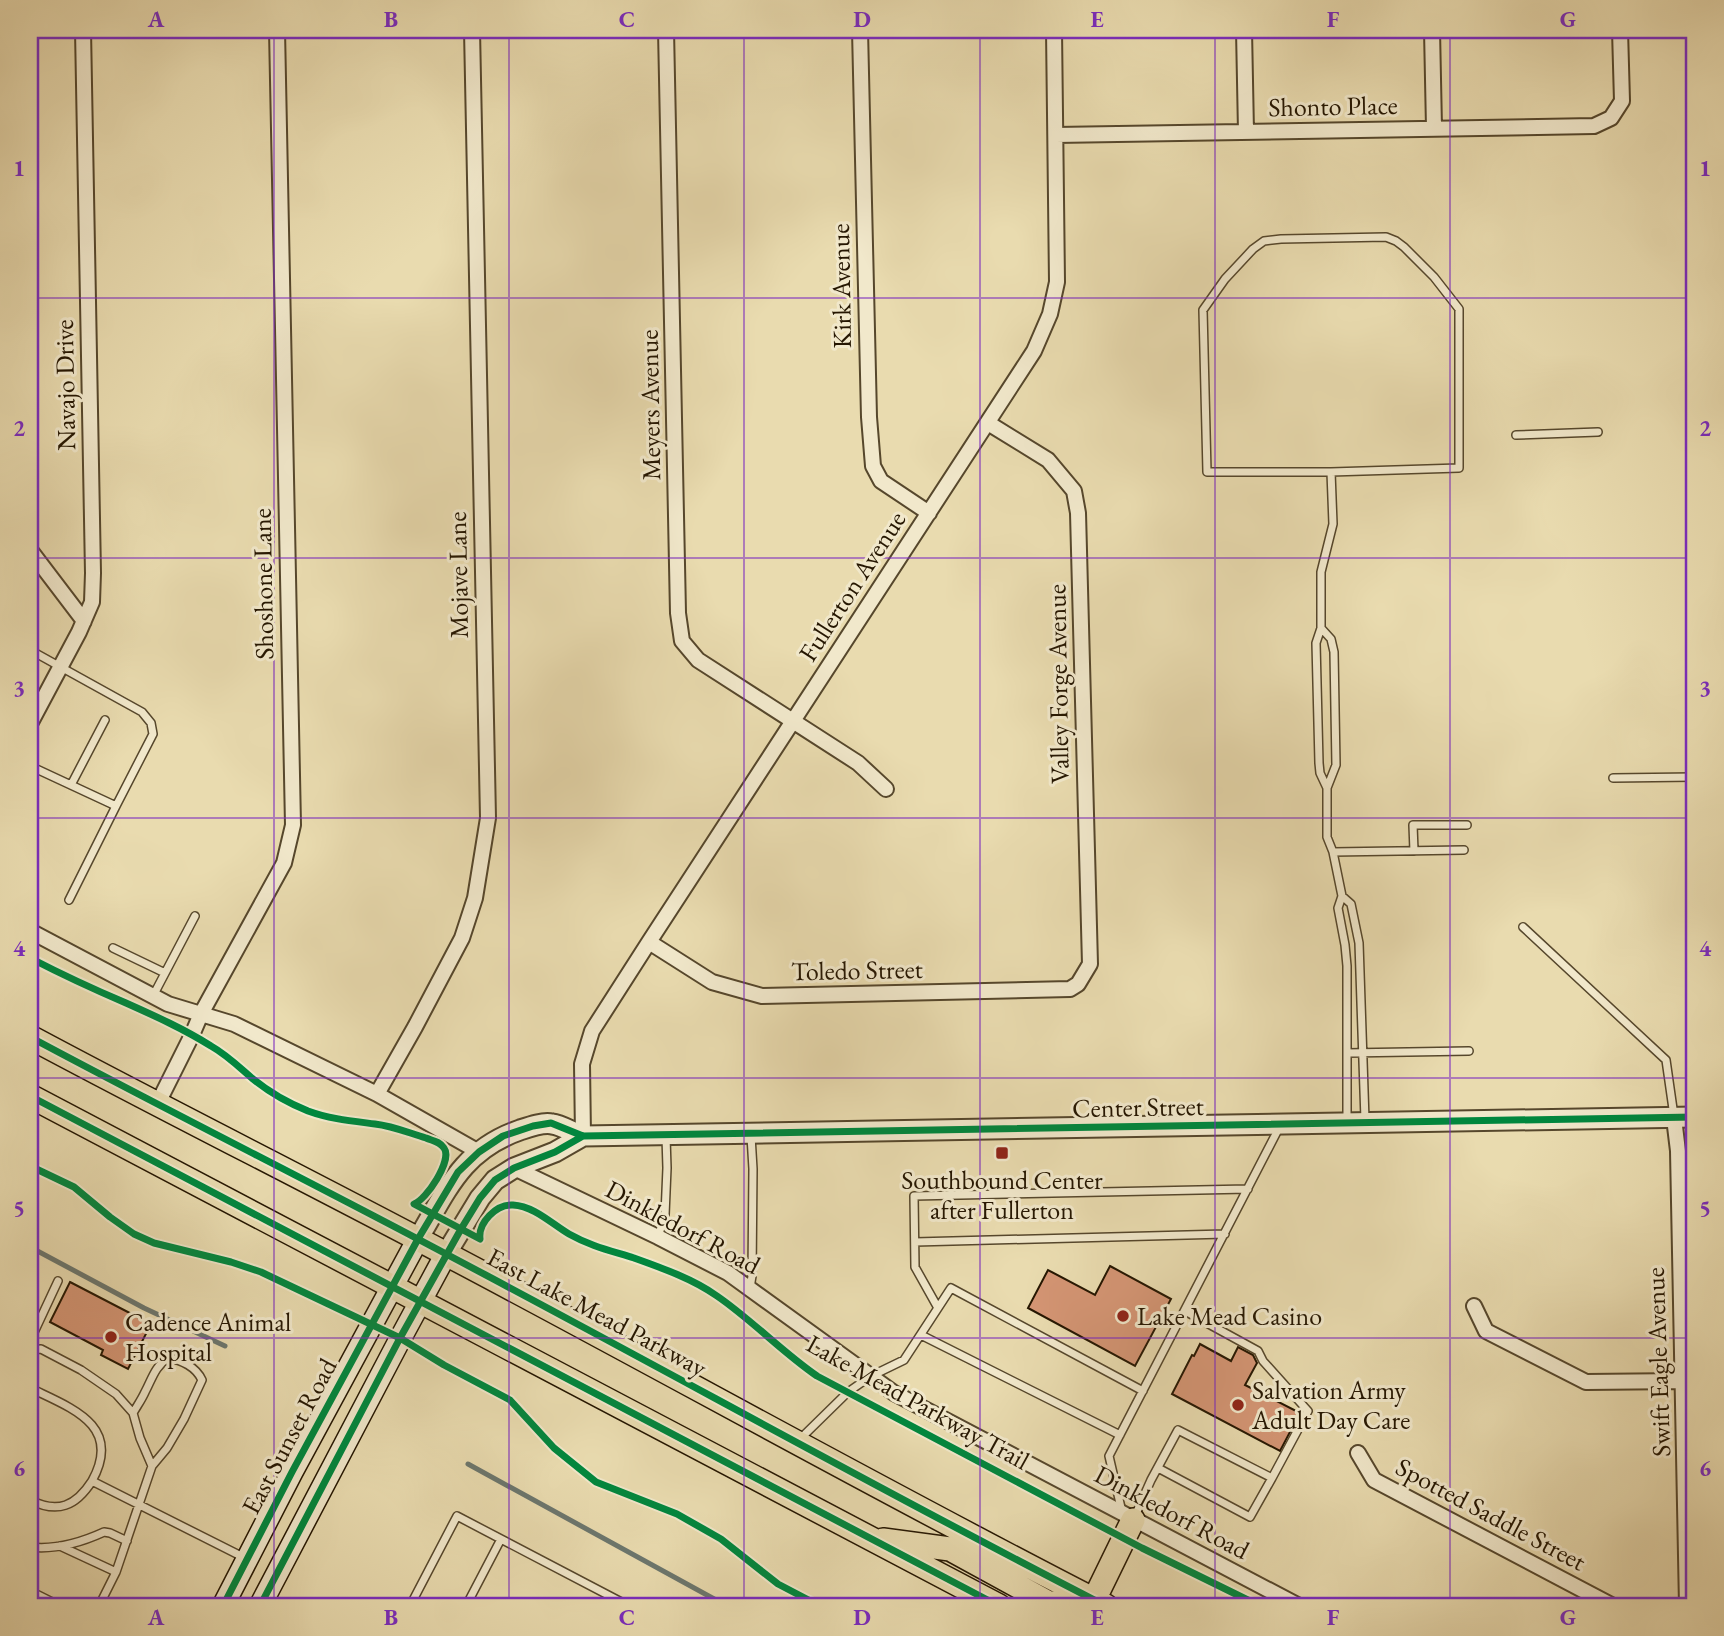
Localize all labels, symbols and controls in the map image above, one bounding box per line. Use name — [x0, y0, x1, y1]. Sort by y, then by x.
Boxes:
text: A — [147, 4, 165, 34]
text: B — [384, 4, 398, 34]
text: C — [619, 4, 635, 34]
text: D — [853, 4, 871, 34]
text: E — [1090, 4, 1104, 34]
text: F — [1327, 4, 1340, 34]
text: G — [1560, 4, 1576, 34]
street label: Shonto Place — [1268, 88, 1398, 124]
text: 1 — [13, 153, 25, 183]
text: 1 — [1699, 153, 1711, 183]
street label: Kirk Avenue — [823, 223, 859, 349]
street label: Navajo Drive — [47, 319, 83, 451]
street label: Meyers Avenue — [632, 329, 668, 481]
text: 2 — [13, 413, 25, 443]
text: 2 — [1699, 413, 1711, 443]
street label: Fullerton Avenue — [791, 504, 913, 668]
street label: Shoshone Lane — [245, 508, 281, 660]
street label: Mojave Lane — [440, 511, 476, 639]
street label: Valley Forge Avenue — [1039, 584, 1077, 784]
text: 3 — [13, 673, 25, 703]
text: 3 — [1699, 673, 1711, 703]
text: 4 — [13, 933, 26, 963]
text: 4 — [1699, 933, 1712, 963]
street label: Toledo Street — [791, 952, 923, 988]
street label: Center Street — [1072, 1089, 1204, 1125]
marker: Southbound Center after Fullerton — [994, 1145, 1010, 1161]
place label: Southbound Center after Fullerton — [901, 1163, 1103, 1227]
street label: Dinkledorf Road — [600, 1172, 767, 1282]
text: 5 — [13, 1193, 25, 1223]
text: 5 — [1699, 1193, 1711, 1223]
street label: East Lake Mead Parkway — [481, 1240, 713, 1385]
street label: Swift Eagle Avenue — [1638, 1267, 1678, 1457]
place label: Lake Mead Casino — [1137, 1299, 1322, 1333]
place label: Cadence Animal Hospital — [125, 1305, 291, 1369]
marker: Lake Mead Casino — [1115, 1308, 1131, 1324]
street label: Lake Mead Parkway Trail — [801, 1327, 1035, 1477]
marker: Cadence Animal Hospital — [103, 1329, 119, 1345]
street label: East Sunset Road — [234, 1351, 345, 1520]
place label: Salvation Army Adult Day Care — [1251, 1373, 1410, 1437]
marker: Salvation Army Adult Day Care — [1230, 1397, 1246, 1413]
street label: Spotted Saddle Street — [1390, 1450, 1592, 1578]
text: 6 — [13, 1453, 25, 1483]
text: 6 — [1699, 1453, 1711, 1483]
street label: Dinkledorf Road — [1089, 1457, 1256, 1567]
text: A — [147, 1602, 165, 1632]
text: B — [384, 1602, 398, 1632]
text: C — [619, 1602, 635, 1632]
text: D — [853, 1602, 871, 1632]
text: E — [1090, 1602, 1104, 1632]
text: F — [1327, 1602, 1340, 1632]
text: G — [1560, 1602, 1576, 1632]

